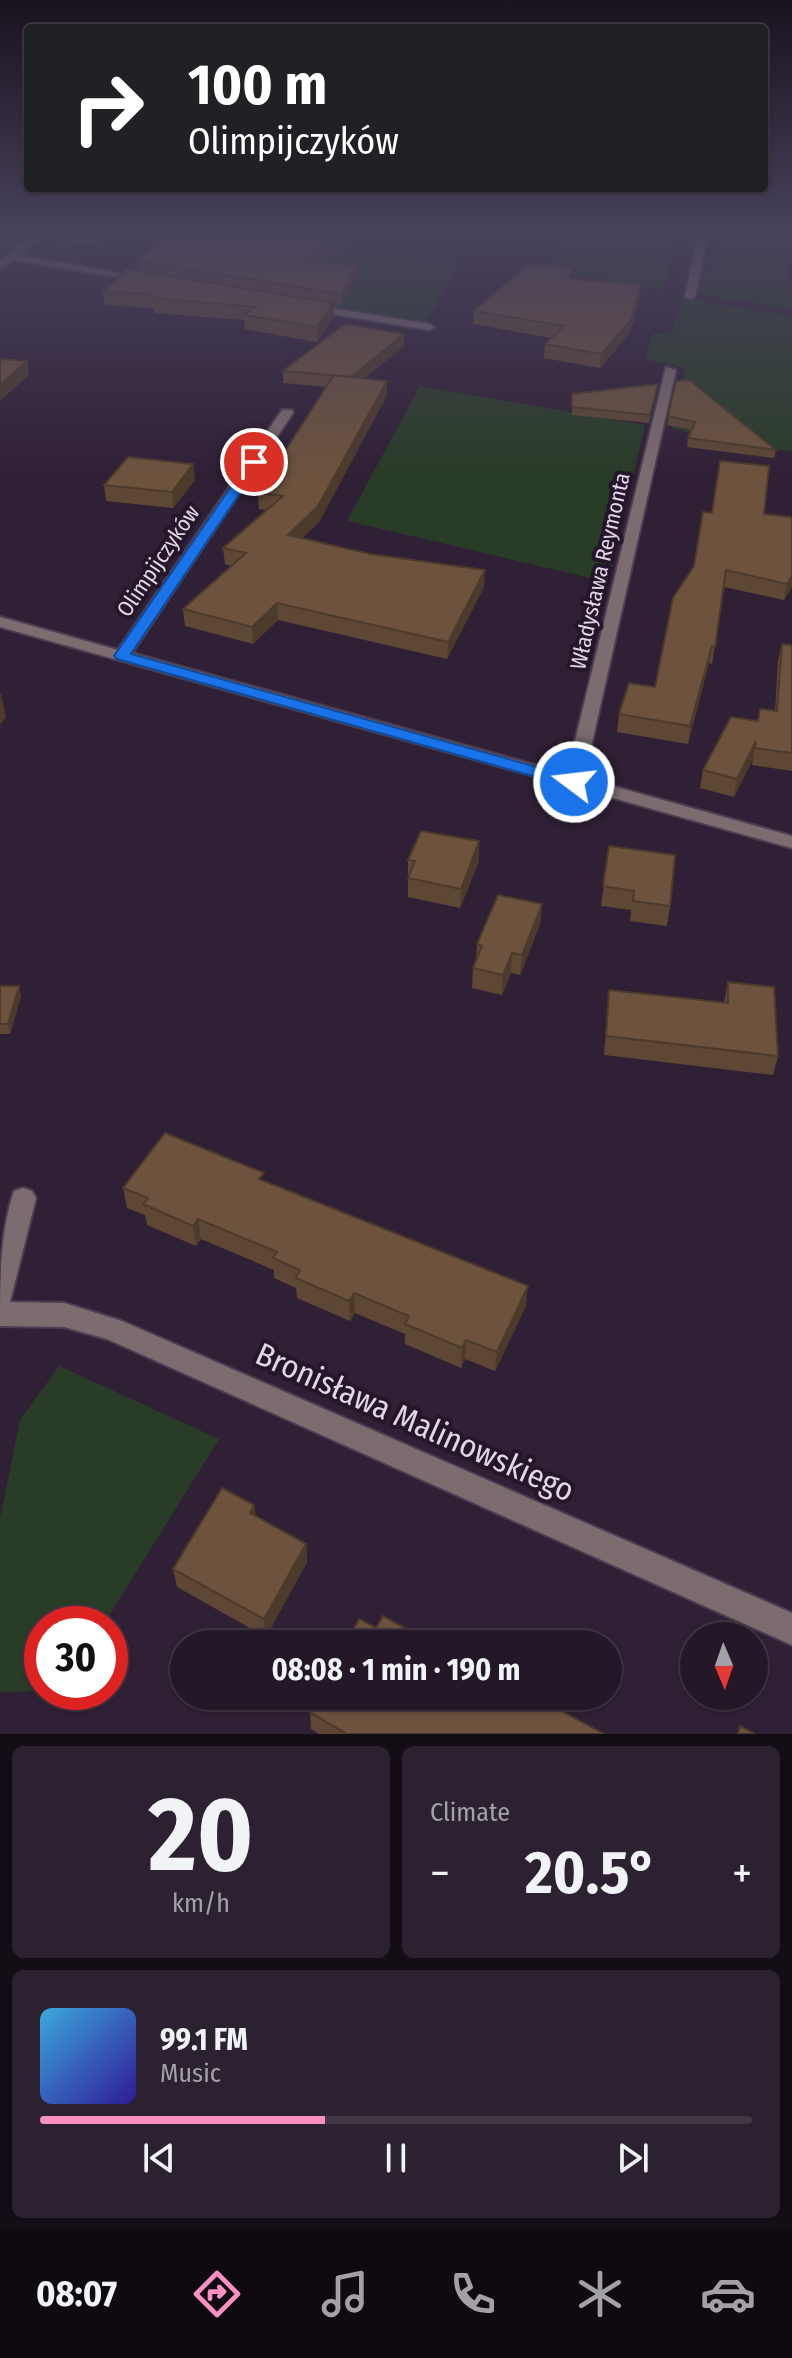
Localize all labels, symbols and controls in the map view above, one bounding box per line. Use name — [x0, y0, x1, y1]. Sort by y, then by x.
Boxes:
text: 100 m — [188, 52, 327, 119]
icon: right — [56, 56, 160, 160]
text: Olimpijczyków — [188, 120, 399, 164]
pin — [220, 428, 288, 496]
icon: arrive — [232, 440, 276, 484]
street label: Władysława Reymonta — [564, 470, 636, 672]
street label: Olimpijczyków — [111, 500, 205, 622]
position arrow — [532, 740, 616, 824]
street label: Bronisława Malinowskiego — [250, 1335, 580, 1509]
speed limit sign: 30 — [24, 1606, 128, 1710]
north arrow — [680, 1622, 768, 1710]
map controls — [680, 1622, 768, 1710]
text: 08:08 · 1 min · 190 m — [271, 1652, 521, 1688]
text: 20 — [149, 1773, 253, 1898]
text: Climate — [430, 1797, 510, 1828]
text: 20.5° — [525, 1837, 657, 1909]
text: − — [430, 1847, 450, 1900]
text: + — [732, 1847, 752, 1900]
text: km/h — [172, 1888, 230, 1919]
text: 99.1 FM — [160, 2022, 248, 2058]
text: Music — [160, 2058, 221, 2089]
icon: previous — [137, 2136, 181, 2180]
icon: pause — [374, 2136, 418, 2180]
icon: next — [611, 2136, 655, 2180]
icon: directions — [189, 2266, 245, 2322]
icon: music — [317, 2266, 373, 2322]
icon: phone — [445, 2266, 501, 2322]
icon: climate — [572, 2266, 628, 2322]
icon: car — [700, 2266, 756, 2322]
text: 08:07 — [36, 2272, 117, 2316]

